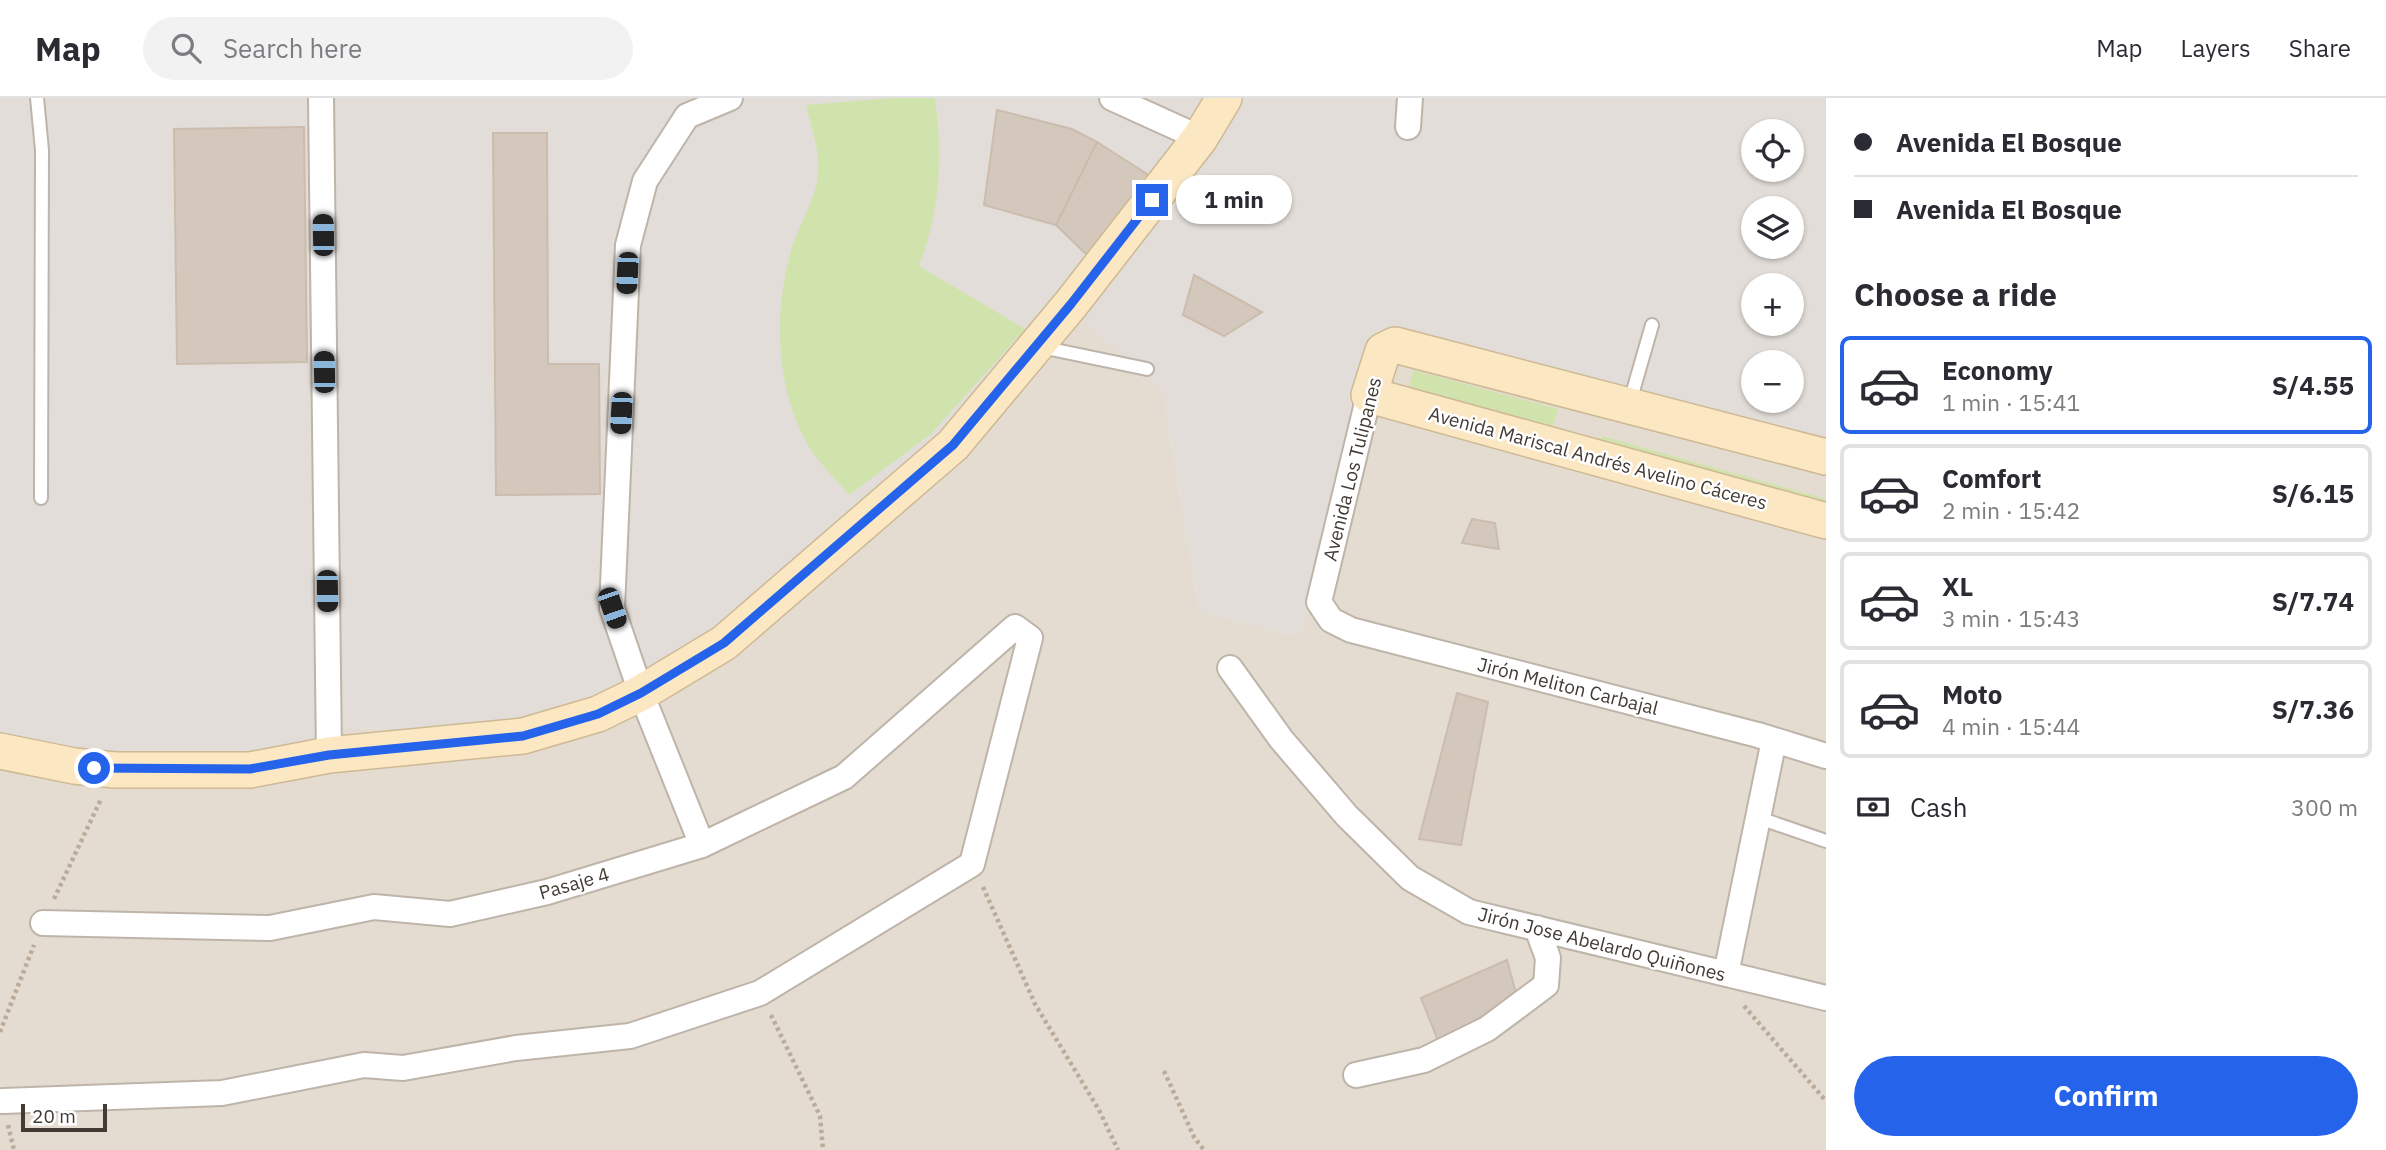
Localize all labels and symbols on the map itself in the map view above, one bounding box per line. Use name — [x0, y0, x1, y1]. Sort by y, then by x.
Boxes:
callout: 1 min — [1176, 176, 1292, 224]
route end — [1136, 184, 1168, 216]
car — [313, 214, 334, 256]
car — [616, 251, 639, 295]
car — [314, 351, 335, 393]
street label: Avenida Los Tulipanes — [1318, 375, 1386, 563]
car — [610, 391, 633, 435]
street label: Avenida Mariscal Andrés Avelino Cáceres — [1426, 401, 1770, 515]
car — [317, 570, 338, 612]
car — [596, 585, 629, 631]
street label: Jirón Meliton Carbajal — [1475, 652, 1661, 720]
route start — [78, 752, 110, 784]
street label: Pasaje 4 — [536, 862, 612, 904]
street label: Jirón Jose Abelardo Quiñones — [1476, 902, 1728, 986]
scale bar — [21, 1101, 107, 1133]

